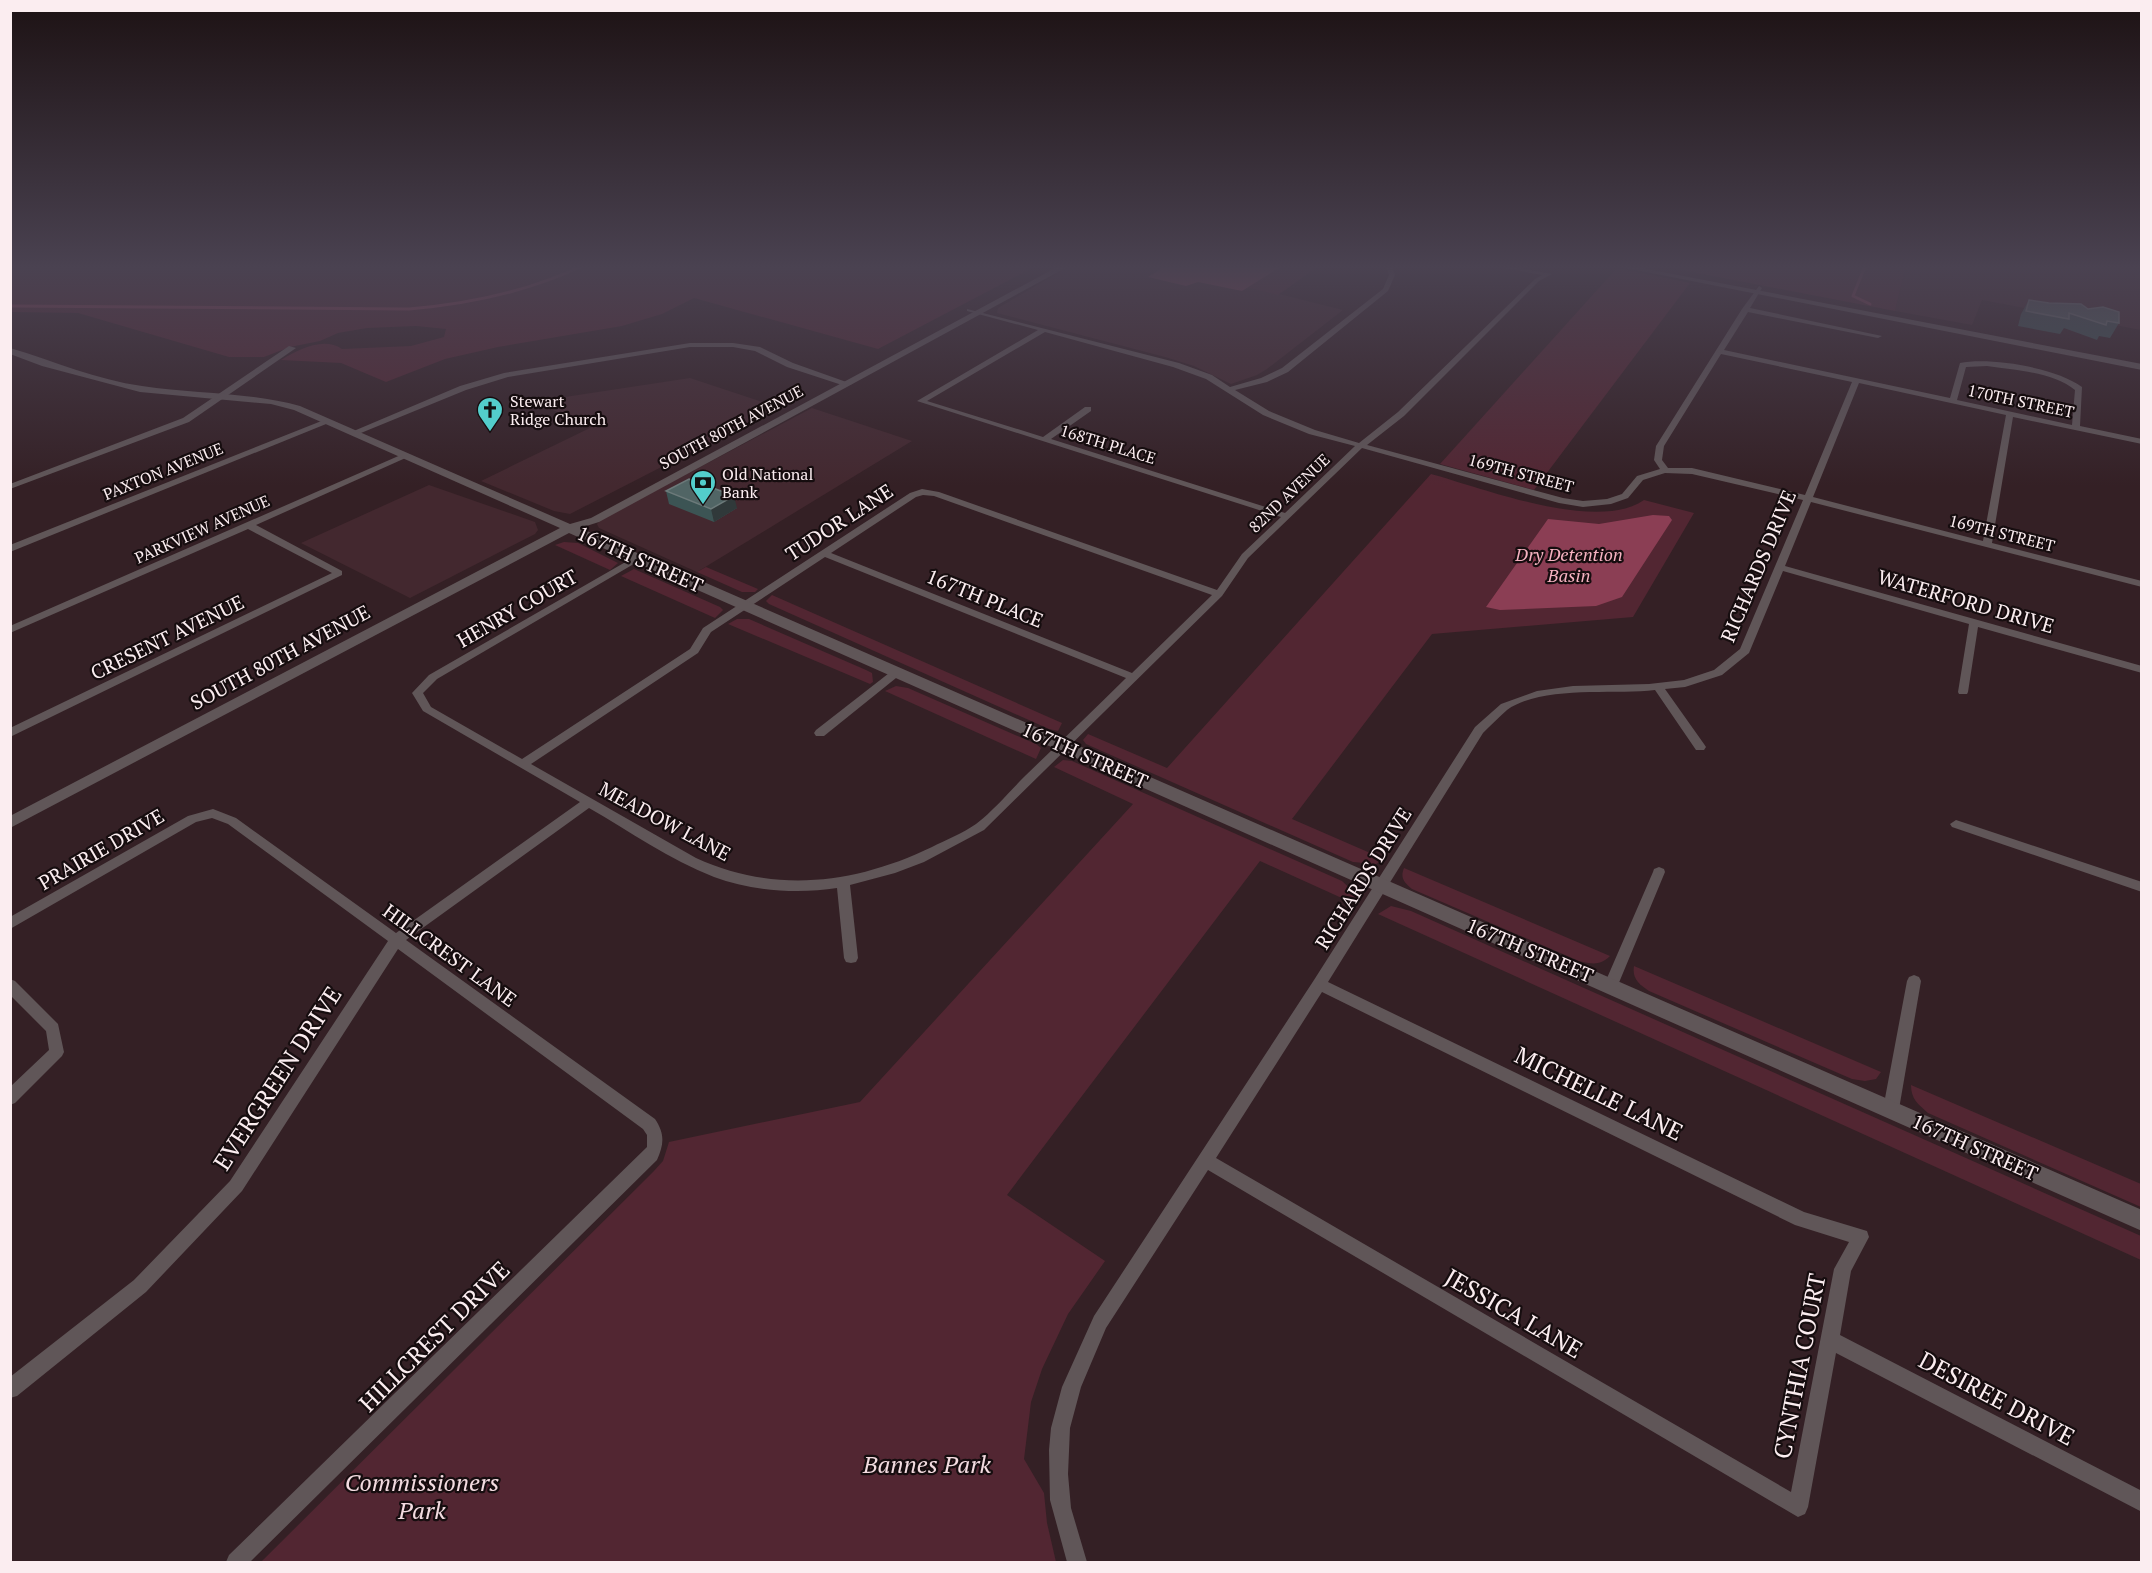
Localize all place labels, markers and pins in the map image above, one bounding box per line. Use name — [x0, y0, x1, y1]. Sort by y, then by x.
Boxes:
place label: Stewart Ridge Church — [510, 390, 607, 430]
church icon: Stewart Ridge Church — [475, 395, 505, 433]
place label: Old National Bank — [722, 463, 813, 503]
bank icon: Old National Bank — [688, 468, 718, 506]

